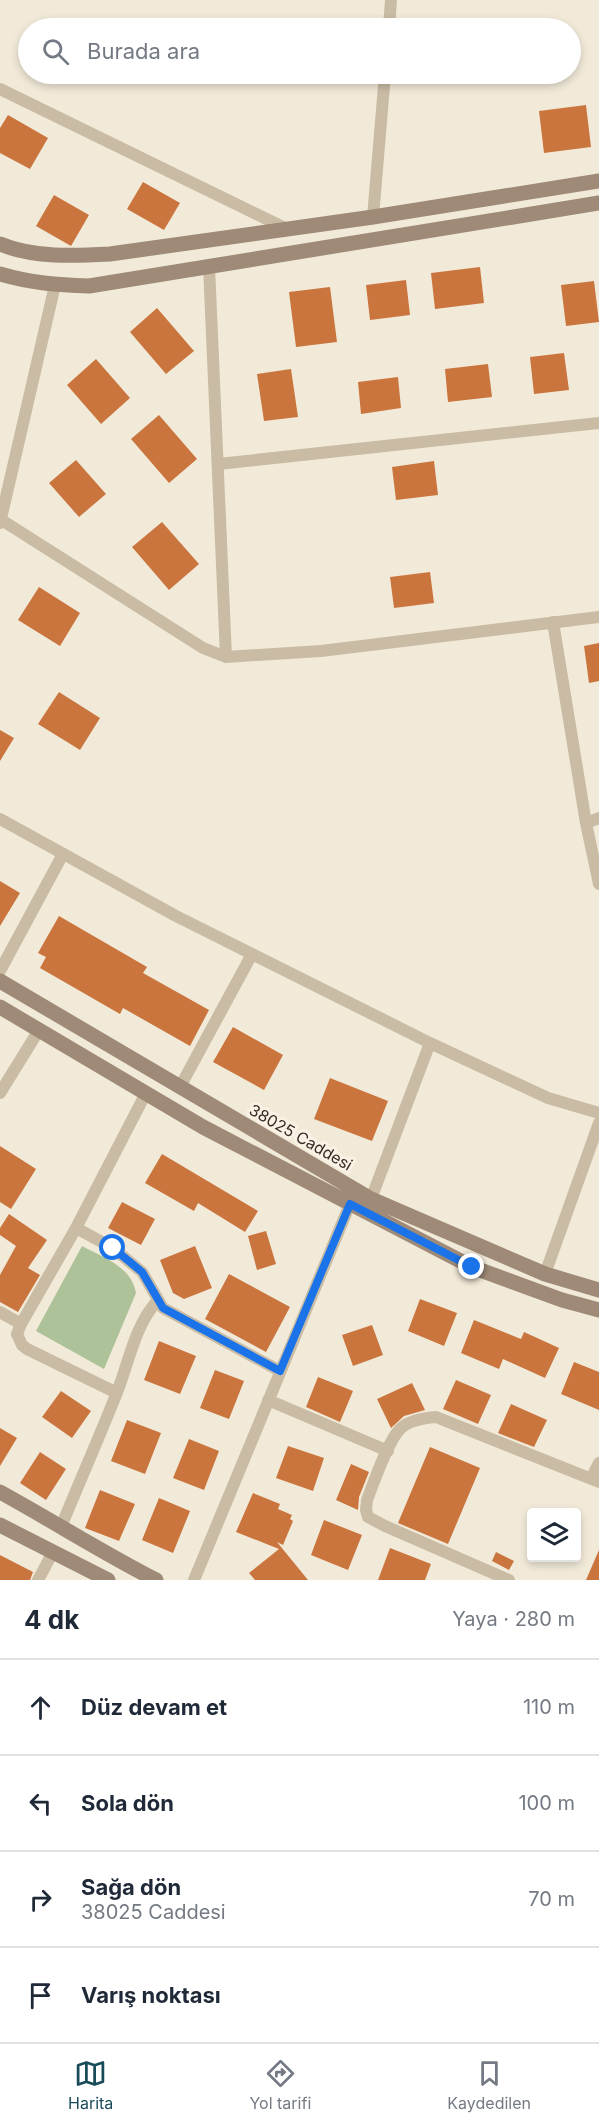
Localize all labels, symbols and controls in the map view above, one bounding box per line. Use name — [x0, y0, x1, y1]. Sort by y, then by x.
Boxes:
search box — [18, 18, 581, 84]
icon: search — [39, 35, 72, 68]
text: Burada ara — [87, 38, 200, 64]
street label: 38025 Caddesi — [246, 1099, 356, 1175]
route start — [99, 1234, 125, 1260]
route end — [458, 1253, 484, 1279]
map controls — [527, 1508, 581, 1562]
button: layers — [527, 1508, 581, 1562]
text: 4 dk — [24, 1604, 79, 1635]
text: Yaya · 280 m — [452, 1607, 575, 1631]
icon: ahead — [24, 1691, 57, 1724]
text: Düz devam et — [81, 1694, 227, 1720]
text: 110 m — [523, 1695, 575, 1719]
icon: left — [24, 1787, 57, 1820]
text: Sola dön — [81, 1790, 174, 1816]
text: 100 m — [518, 1791, 575, 1815]
text: Sağa dön — [81, 1874, 181, 1900]
icon: right — [24, 1883, 57, 1916]
text: 70 m — [528, 1887, 575, 1911]
text: 38025 Caddesi — [81, 1900, 226, 1924]
icon: arrive — [24, 1979, 57, 2012]
text: Varış noktası — [81, 1982, 221, 2008]
tab: Harita — [68, 2057, 113, 2113]
tab: Yol tarifi — [249, 2057, 311, 2113]
tab: Kaydedilen — [447, 2057, 531, 2113]

